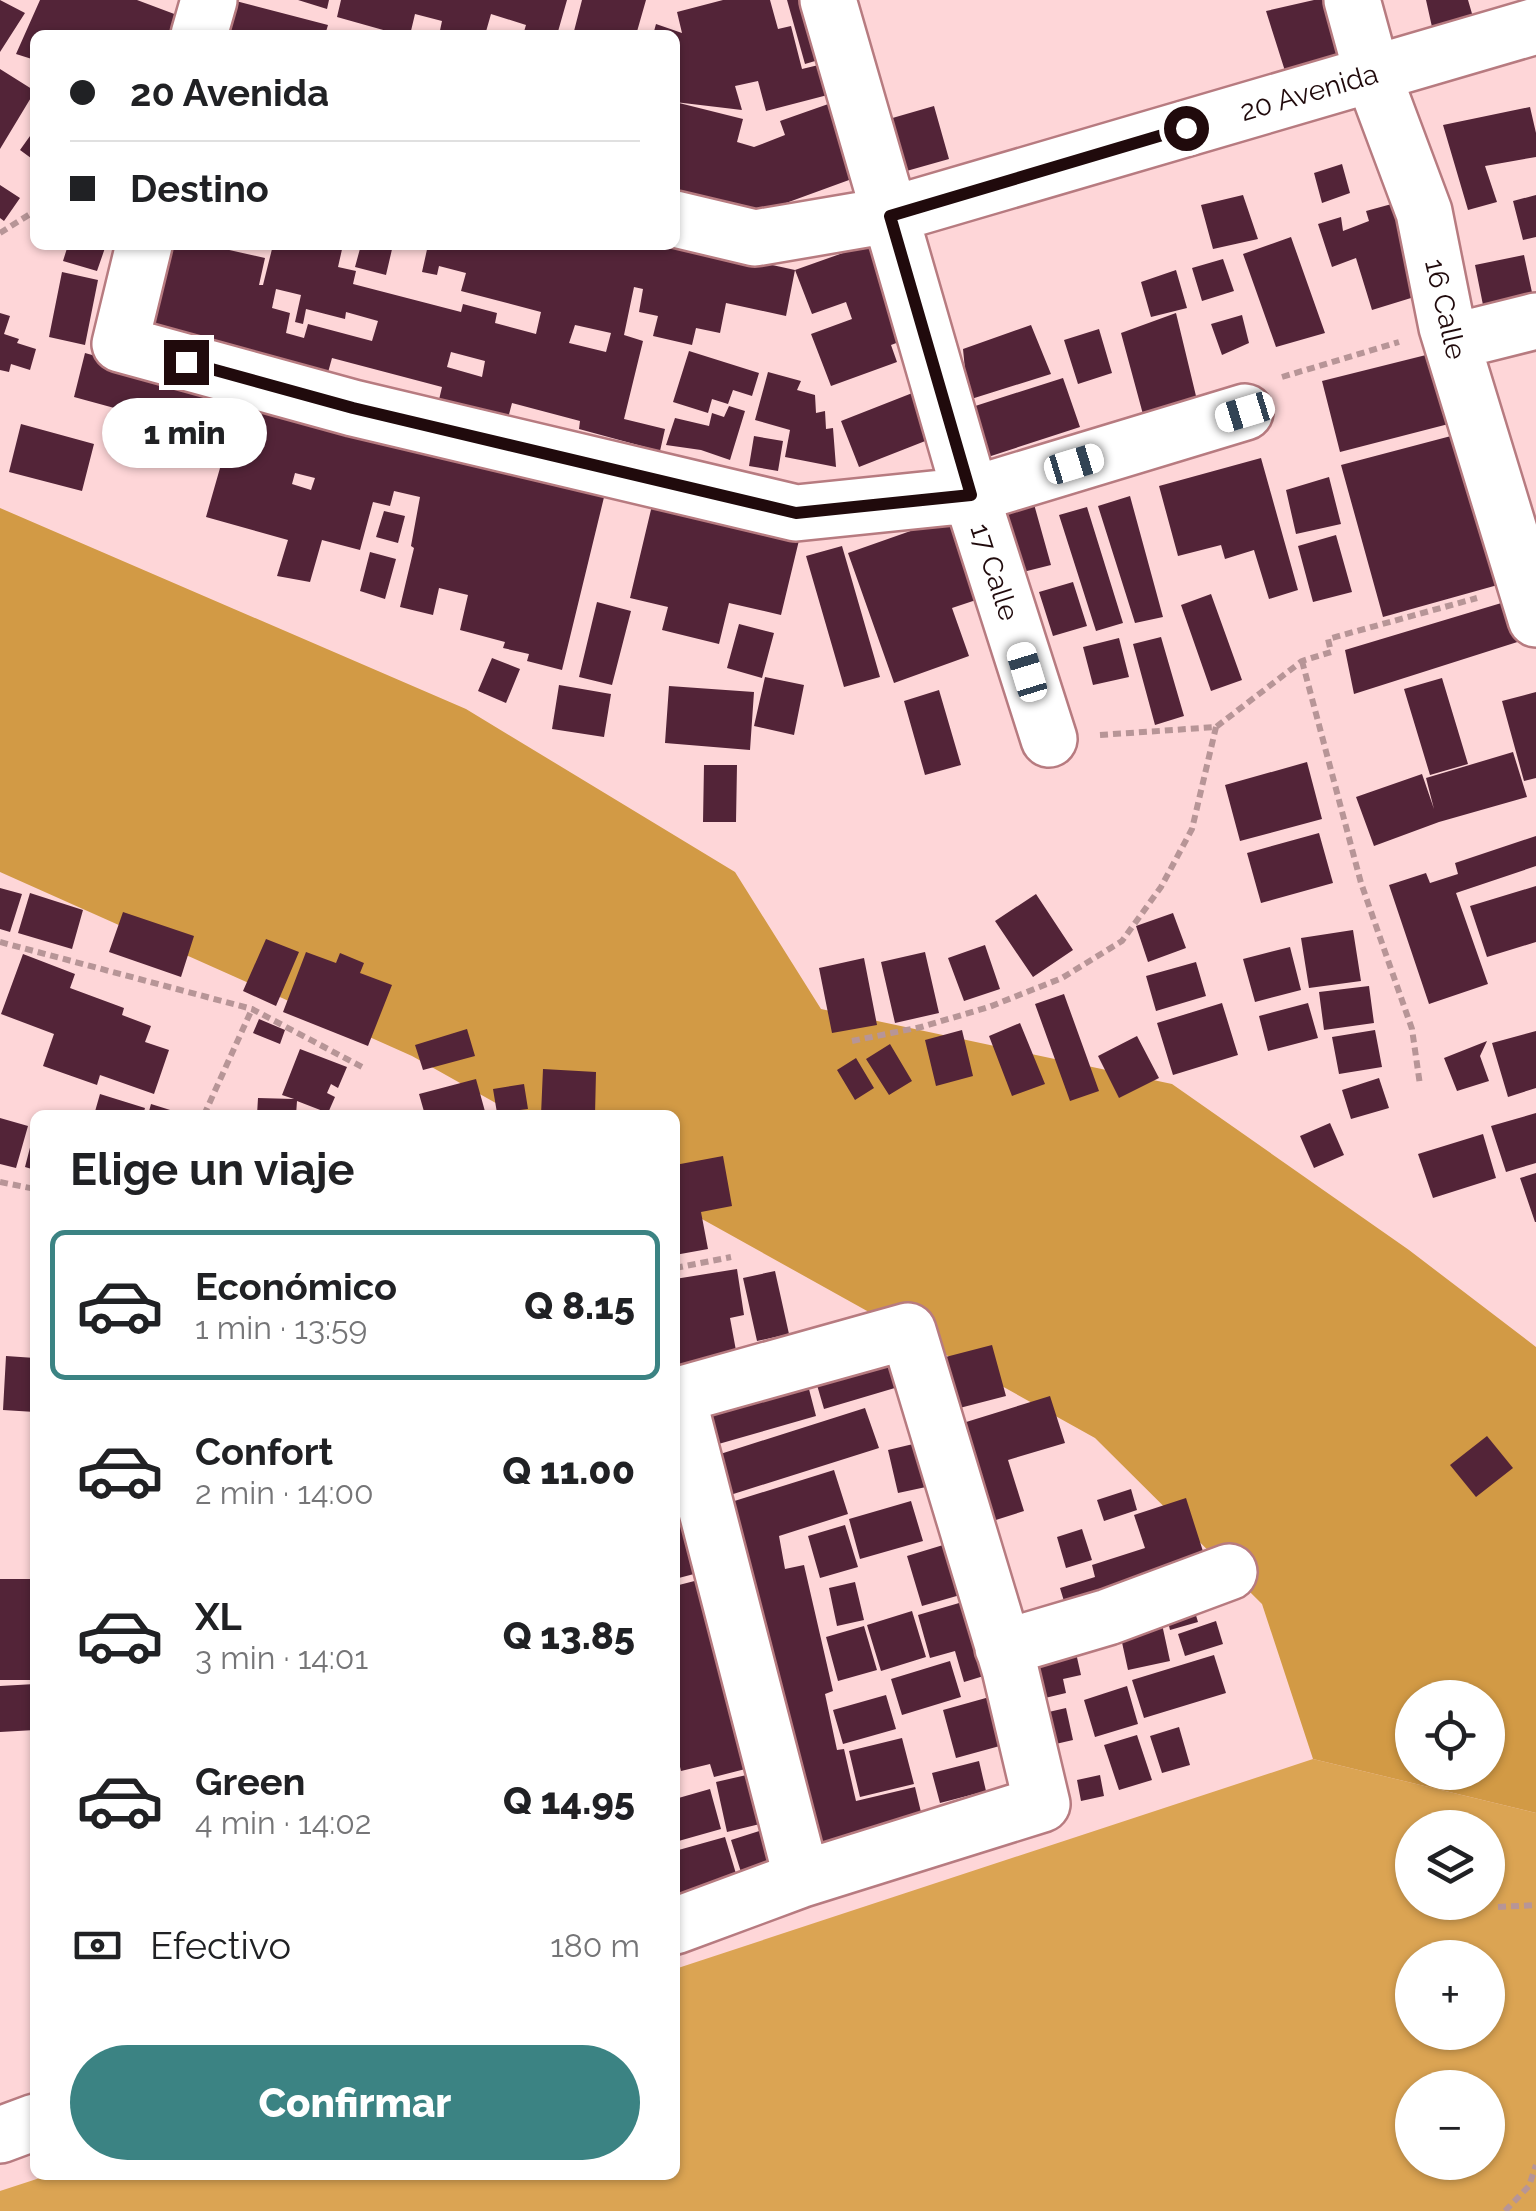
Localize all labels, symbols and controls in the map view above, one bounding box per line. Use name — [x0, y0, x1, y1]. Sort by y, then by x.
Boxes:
street label: 20 Avenida — [1236, 57, 1382, 128]
text: 20 Avenida — [130, 70, 329, 115]
route start — [1164, 106, 1209, 151]
text: Destino — [130, 166, 269, 211]
street label: 16 Calle — [1418, 256, 1473, 363]
route end — [164, 340, 209, 385]
car — [1212, 389, 1278, 435]
callout: 1 min — [104, 397, 268, 467]
text: 1 min — [143, 414, 226, 451]
car — [1041, 441, 1107, 487]
street label: 17 Calle — [963, 519, 1026, 625]
car — [1004, 639, 1050, 705]
text: Elige un viaje — [70, 1143, 354, 1196]
icon: car — [75, 1260, 165, 1350]
text: Económico — [195, 1264, 397, 1309]
text: Q 8.15 — [524, 1283, 635, 1328]
text: 1 min · 13:59 — [195, 1309, 367, 1346]
icon: car — [75, 1425, 165, 1515]
text: Confort — [195, 1429, 333, 1474]
text: Q 11.00 — [502, 1448, 635, 1493]
text: 2 min · 14:00 — [195, 1474, 374, 1511]
icon: car — [75, 1590, 165, 1680]
text: XL — [195, 1594, 242, 1639]
text: Q 13.85 — [503, 1613, 635, 1658]
text: 3 min · 14:01 — [195, 1639, 368, 1676]
map controls — [1395, 1680, 1505, 2180]
button: locate — [1395, 1680, 1505, 1790]
icon: car — [75, 1755, 165, 1845]
text: Green — [195, 1759, 305, 1804]
text: Q 14.95 — [503, 1778, 635, 1823]
text: 4 min · 14:02 — [195, 1804, 371, 1841]
button: layers — [1395, 1810, 1505, 1920]
icon: cash — [70, 1918, 125, 1973]
text: Efectivo — [150, 1923, 291, 1968]
text: 180 m — [550, 1927, 640, 1964]
button: + — [1395, 1940, 1505, 2050]
button: Confirmar — [70, 2045, 640, 2160]
button: − — [1395, 2070, 1505, 2180]

